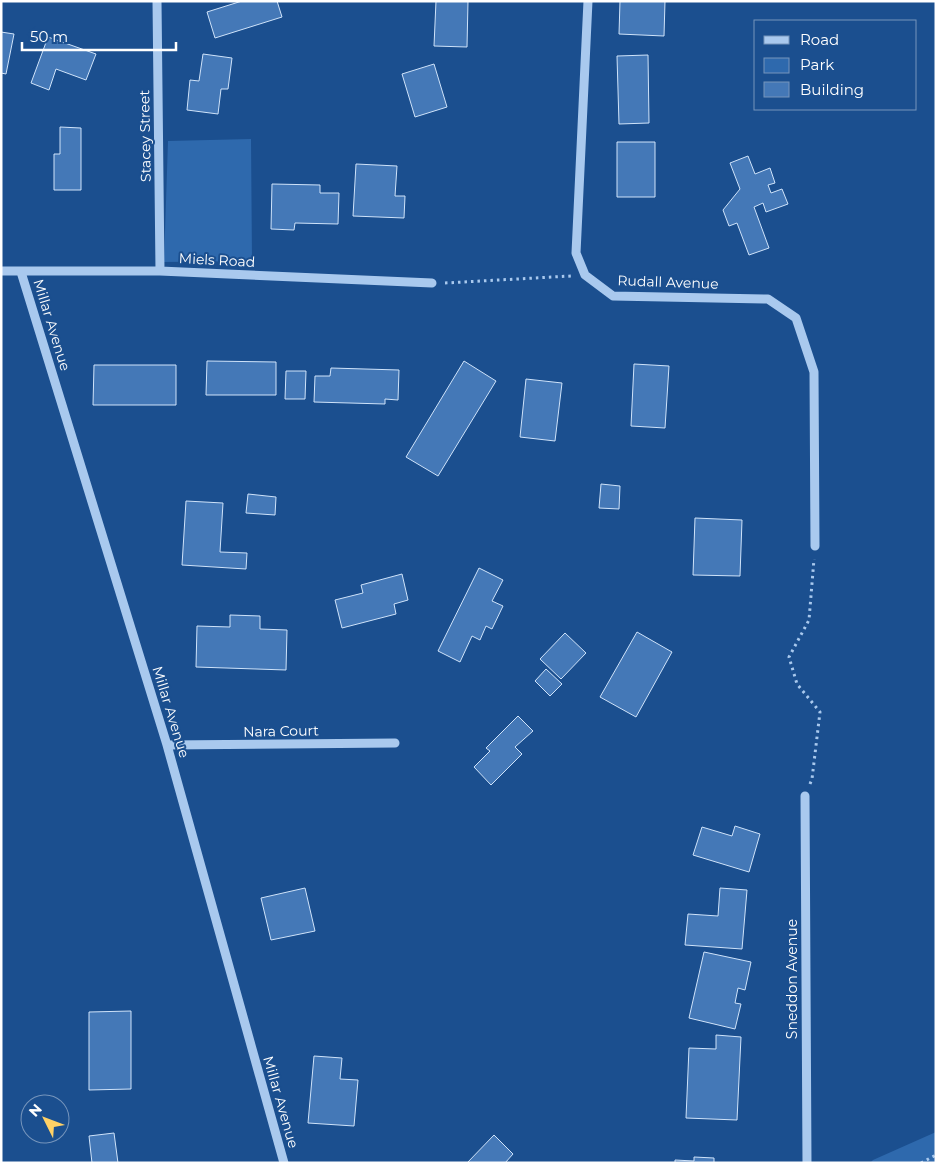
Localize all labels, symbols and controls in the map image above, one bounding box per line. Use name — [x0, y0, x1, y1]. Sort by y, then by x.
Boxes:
scale bar — [22, 20, 176, 52]
legend — [754, 20, 917, 110]
text: 50 m — [30, 27, 68, 46]
text: Road — [800, 30, 839, 49]
text: Park — [800, 55, 834, 74]
text: Building — [800, 80, 864, 99]
street label: Stacey Street — [135, 90, 155, 182]
street label: Miels Road — [178, 249, 256, 271]
street label: Rudall Avenue — [617, 271, 719, 293]
street label: Millar Avenue — [29, 277, 75, 373]
street label: Millar Avenue — [148, 664, 194, 760]
street label: Nara Court — [243, 721, 319, 741]
street label: Sneddon Avenue — [783, 919, 801, 1039]
street label: Millar Avenue — [259, 1054, 303, 1150]
north arrow — [20, 1094, 70, 1144]
text: N — [25, 1100, 46, 1121]

